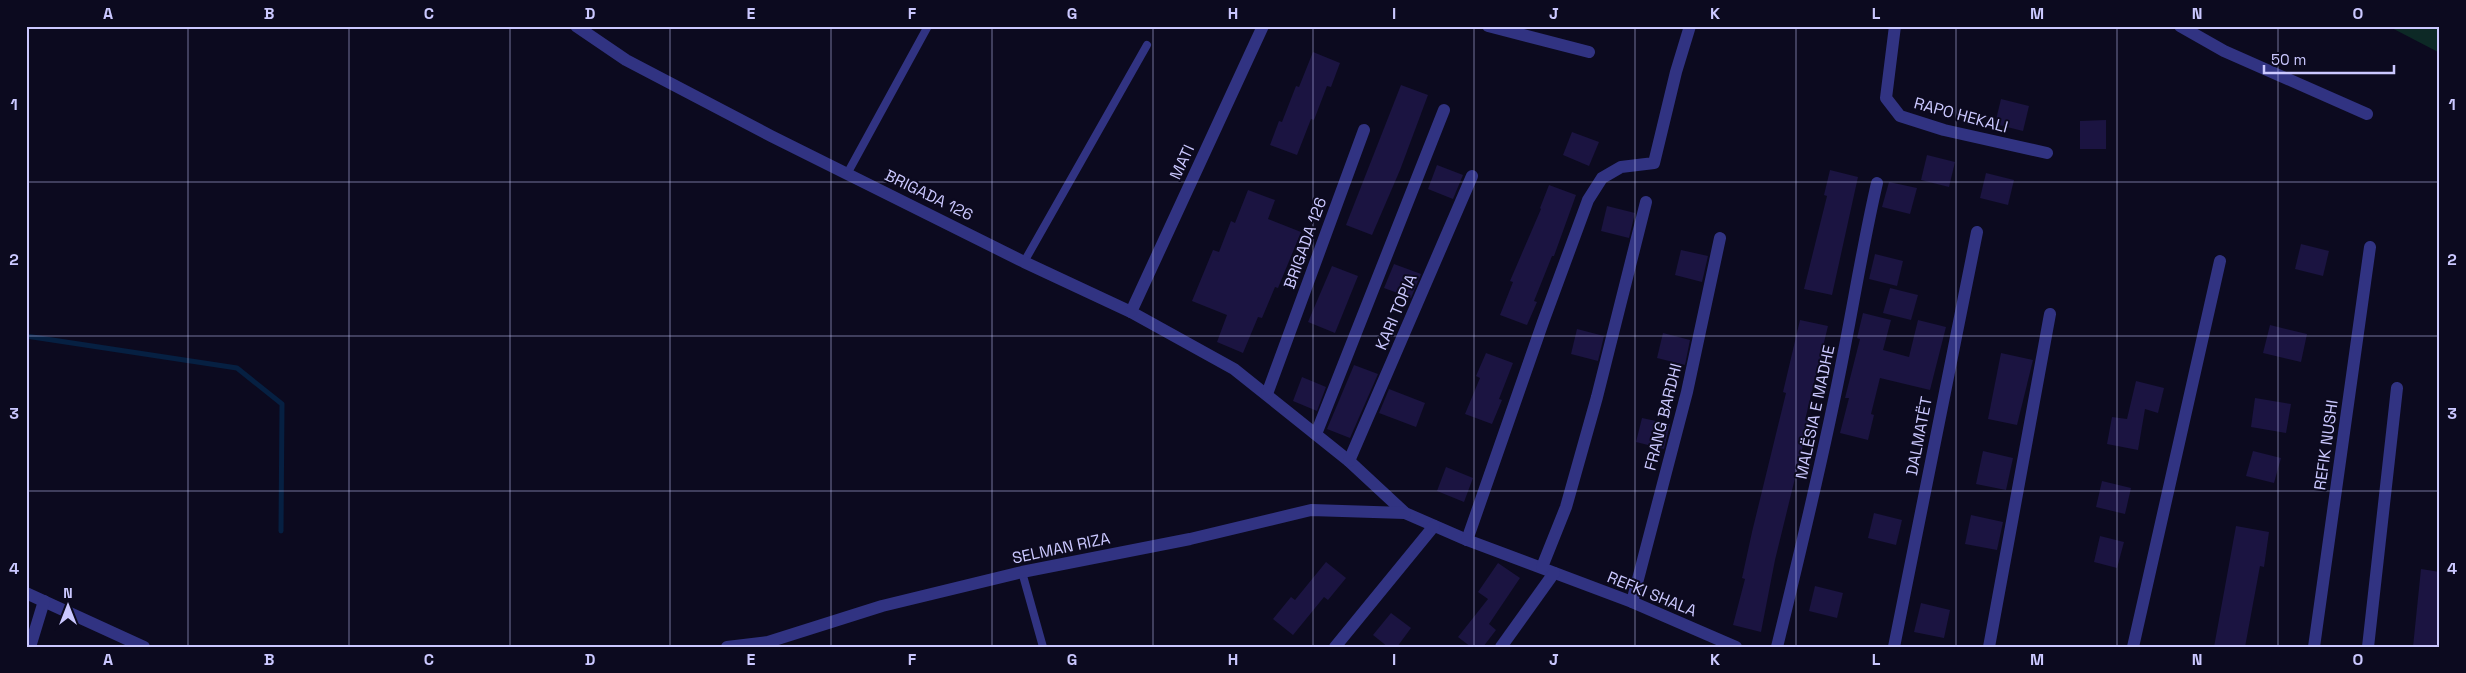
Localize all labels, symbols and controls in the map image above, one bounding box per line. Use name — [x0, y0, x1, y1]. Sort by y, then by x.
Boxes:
text: A — [103, 3, 113, 24]
text: B — [264, 3, 274, 24]
text: C — [424, 3, 434, 24]
text: D — [585, 3, 595, 24]
text: E — [747, 3, 756, 24]
text: F — [908, 3, 917, 24]
text: G — [1067, 3, 1077, 24]
text: H — [1228, 3, 1238, 24]
text: I — [1392, 3, 1396, 24]
text: J — [1549, 3, 1559, 24]
text: K — [1710, 3, 1720, 24]
text: L — [1872, 3, 1881, 24]
text: M — [2030, 3, 2044, 24]
text: N — [2192, 3, 2202, 24]
text: O — [2353, 3, 2364, 24]
scale bar — [2264, 42, 2394, 74]
text: 50 m — [2271, 50, 2306, 69]
street label: RAPO HEKALI — [1912, 92, 2010, 138]
text: 1 — [10, 94, 18, 115]
text: 1 — [2448, 94, 2456, 115]
street label: MATI — [1165, 141, 1199, 183]
street label: BRIGADA 126 — [881, 165, 977, 225]
street label: BRIGADA 126 — [1279, 194, 1331, 292]
text: 2 — [9, 249, 19, 270]
text: 2 — [2447, 249, 2457, 270]
street label: KARI TOPIA — [1371, 271, 1421, 353]
street label: MALËSIA E MADHE — [1791, 343, 1839, 481]
street label: FRANG BARDHI — [1640, 361, 1686, 473]
street label: DALMATËT — [1901, 395, 1937, 477]
street label: REFIK NUSHI — [2309, 398, 2343, 492]
text: 3 — [9, 403, 19, 424]
text: 3 — [2447, 403, 2457, 424]
street label: SELMAN RIZA — [1010, 527, 1112, 569]
text: 4 — [9, 558, 19, 579]
text: 4 — [2447, 558, 2457, 579]
street label: REFKI SHALA — [1604, 567, 1700, 621]
north arrow — [42, 580, 92, 630]
text: N — [63, 584, 73, 602]
text: A — [103, 649, 113, 670]
text: B — [264, 649, 274, 670]
text: C — [424, 649, 434, 670]
text: D — [585, 649, 595, 670]
text: E — [747, 649, 756, 670]
text: F — [908, 649, 917, 670]
text: G — [1067, 649, 1077, 670]
text: H — [1228, 649, 1238, 670]
text: I — [1392, 649, 1396, 670]
text: J — [1549, 649, 1559, 670]
text: K — [1710, 649, 1720, 670]
text: L — [1872, 649, 1881, 670]
text: M — [2030, 649, 2044, 670]
text: N — [2192, 649, 2202, 670]
text: O — [2353, 649, 2364, 670]

